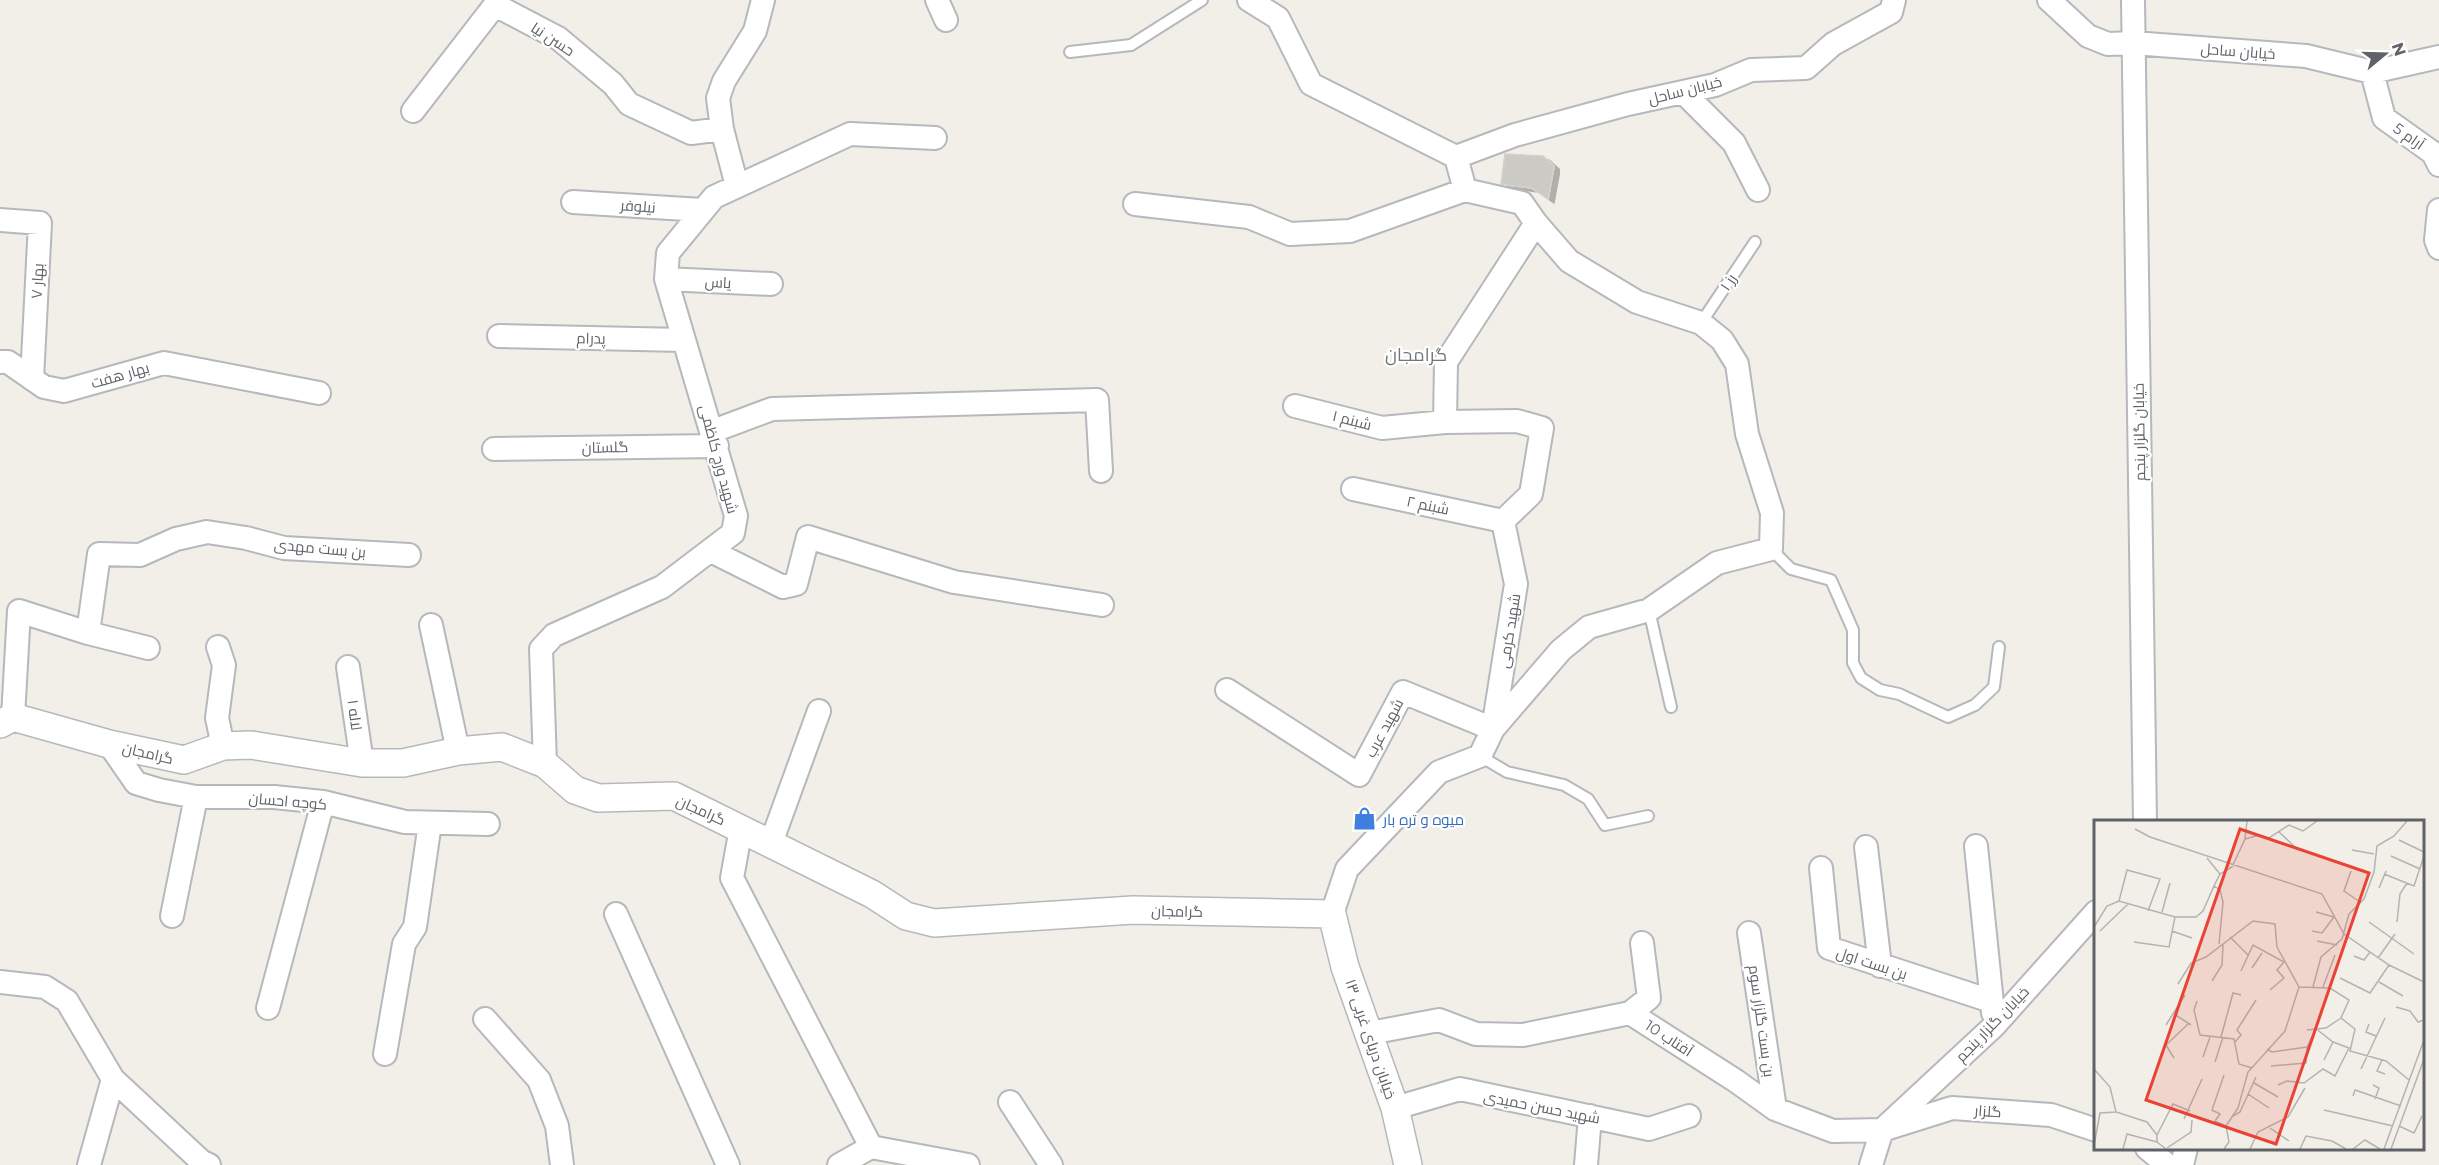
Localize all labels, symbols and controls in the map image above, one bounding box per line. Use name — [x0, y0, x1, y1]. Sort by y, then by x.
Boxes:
street label: حسن نیا — [527, 18, 578, 61]
north arrow — [2355, 24, 2415, 84]
street label: خیابان ساحل — [2200, 39, 2276, 64]
text: N — [2388, 40, 2410, 58]
street label: خیابان ساحل — [1646, 72, 1724, 109]
street label: آرام 5 — [2389, 119, 2428, 154]
street label: نیلوفر — [619, 195, 656, 217]
street label: بهار ۷ — [27, 263, 48, 299]
street label: رز ۱ — [1716, 270, 1740, 294]
street label: یاس — [704, 272, 732, 293]
street label: پدرام — [576, 328, 606, 349]
district label: گرامجان — [1385, 344, 1447, 366]
street label: بهار هفت — [89, 358, 152, 393]
street label: خیابان گلزار پنجم — [2129, 383, 2150, 481]
street label: شهید ورچ کاظمی — [693, 403, 743, 516]
street label: شبنم ۱ — [1330, 406, 1374, 435]
street label: گلستان — [582, 437, 628, 458]
street label: شبنم ۲ — [1405, 491, 1451, 520]
street label: بن بست مهدی — [273, 535, 367, 562]
street label: شهید کرمی — [1494, 592, 1525, 670]
street label: شهید عرب — [1361, 695, 1408, 761]
street label: لاله ۱ — [343, 698, 367, 732]
street label: گرامجان — [120, 738, 175, 769]
street label: کوچه احسان — [248, 788, 328, 815]
street label: گرامجان — [673, 791, 729, 830]
shop icon: میوه و تره بار — [1352, 806, 1378, 832]
place label: میوه و تره بار — [1382, 810, 1464, 829]
inset map — [2094, 820, 2424, 1150]
street label: گرامجان — [1151, 901, 1203, 922]
street label: بن بست اول — [1834, 943, 1910, 984]
street label: بن بست گلزار سوم — [1744, 964, 1779, 1078]
street label: خیابان دریای غربی ۱۳ — [1341, 976, 1400, 1102]
street label: خیابان گلزار پنجم — [1951, 982, 2034, 1067]
street label: آفتاب 10 — [1642, 1016, 1696, 1060]
street label: شهید حسن حمیدی — [1482, 1086, 1602, 1129]
street label: گلزار — [1973, 1101, 2002, 1121]

